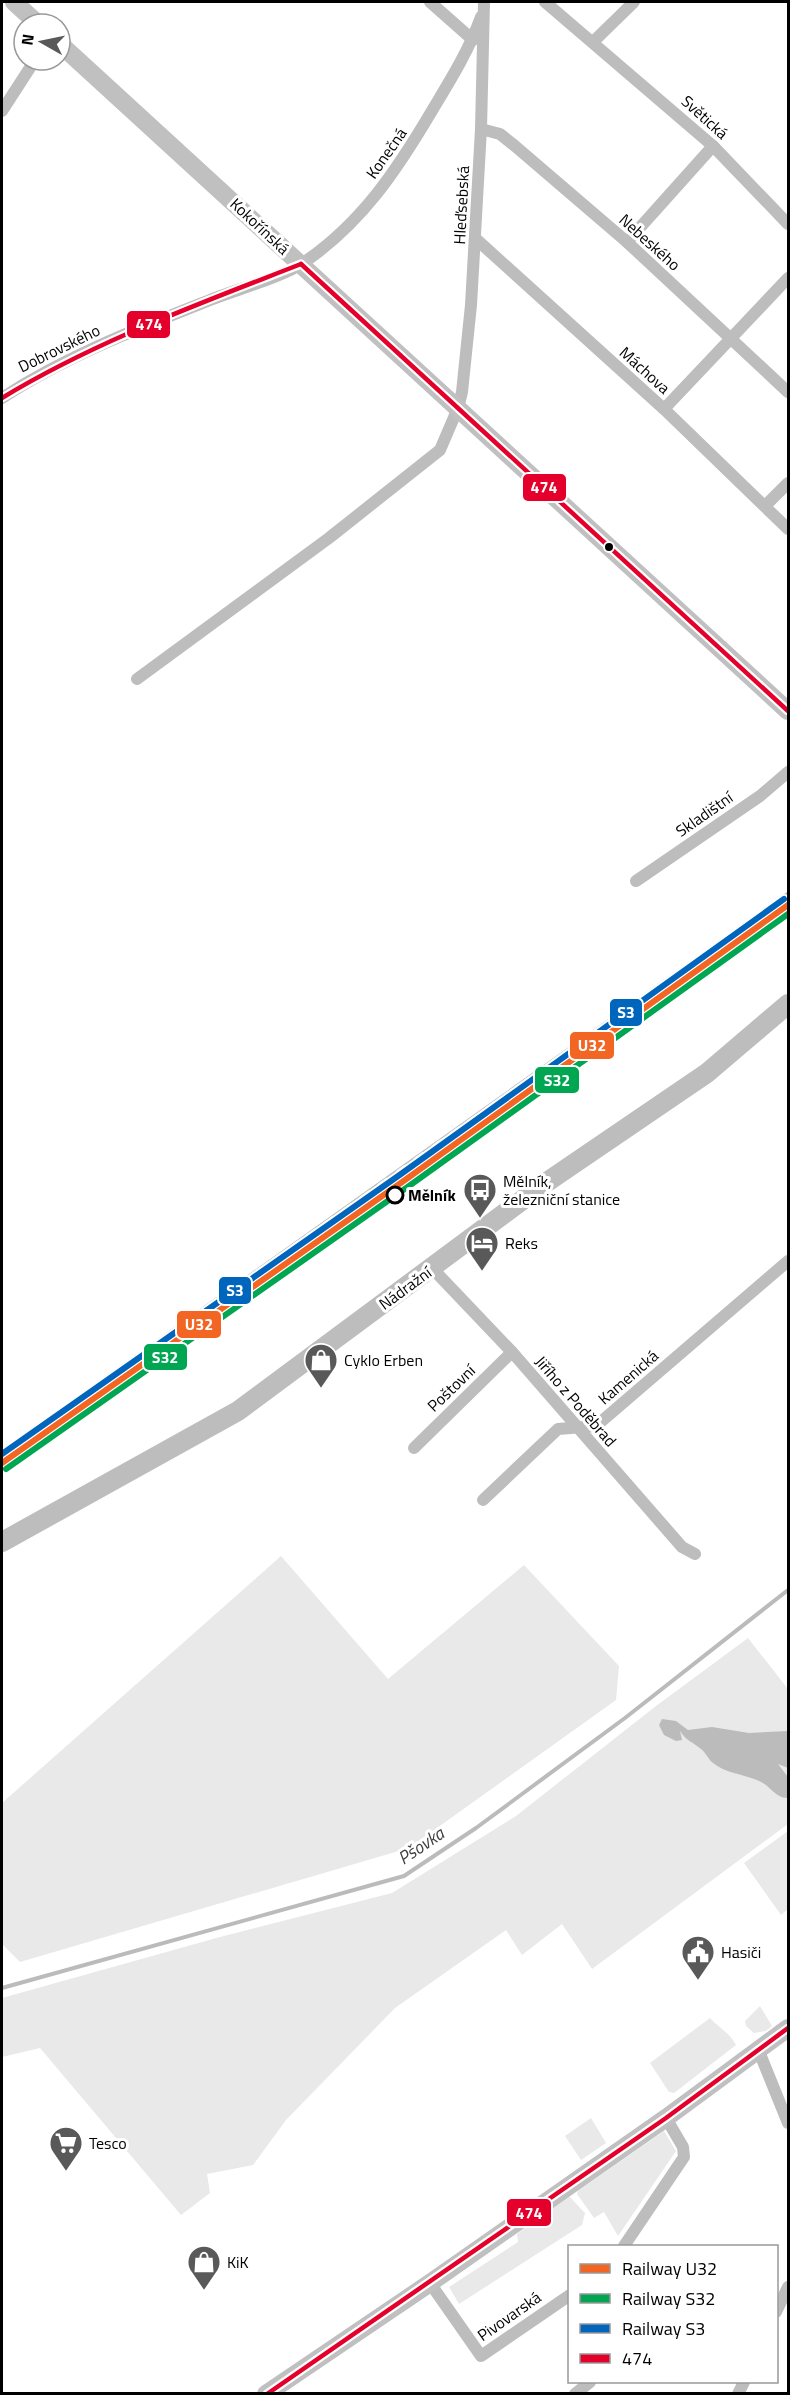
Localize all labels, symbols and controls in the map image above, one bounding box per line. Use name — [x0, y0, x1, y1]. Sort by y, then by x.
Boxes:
north arrow — [12, 12, 72, 72]
text: N — [14, 32, 40, 47]
street label: Světická — [676, 89, 734, 145]
street label: Konečná — [360, 123, 412, 183]
street label: Hleďsebská — [447, 165, 475, 245]
street label: Kokořínská — [225, 192, 295, 260]
street label: Nebeského — [614, 208, 686, 276]
line badge: 474 — [126, 310, 171, 339]
text: 474 — [136, 312, 162, 336]
street label: Dobrovského — [14, 318, 104, 378]
street label: Máchova — [614, 341, 676, 399]
line badge: 474 — [522, 473, 567, 502]
text: 474 — [531, 475, 557, 499]
unlabelled marker — [603, 541, 615, 553]
street label: Skladištní — [670, 785, 739, 843]
line badge: S3 — [609, 998, 643, 1027]
text: S3 — [617, 1000, 635, 1024]
line badge: U32 — [569, 1031, 615, 1060]
text: U32 — [578, 1033, 606, 1057]
line badge: S32 — [534, 1066, 580, 1094]
text: S32 — [544, 1068, 570, 1092]
place label: Mělník, železniční stanice — [503, 1169, 620, 1211]
bus stop icon: Mělník, železniční stanice — [462, 1172, 498, 1219]
place label: Mělník — [408, 1183, 456, 1207]
marker: Mělník — [386, 1186, 404, 1204]
hotel icon: Reks — [464, 1225, 500, 1272]
place label: Reks — [505, 1231, 538, 1255]
street label: Nádražní — [374, 1260, 438, 1315]
line badge: S3 — [218, 1276, 252, 1305]
text: S3 — [226, 1278, 244, 1302]
line badge: U32 — [176, 1310, 222, 1339]
text: U32 — [185, 1312, 213, 1336]
shop icon: Cyklo Erben — [303, 1342, 339, 1389]
line badge: S32 — [143, 1343, 188, 1371]
street label: Kamenická — [592, 1344, 664, 1410]
text: S32 — [152, 1345, 178, 1369]
place label: Cyklo Erben — [344, 1348, 423, 1372]
street label: Jiřího z Poděbrad — [530, 1350, 622, 1452]
street label: Poštovní — [421, 1358, 482, 1417]
water label: Pšovka — [392, 1820, 450, 1871]
public building icon: Hasiči — [680, 1934, 716, 1981]
place label: Hasiči — [721, 1940, 761, 1964]
supermarket icon: Tesco — [48, 2125, 84, 2172]
place label: Tesco — [89, 2131, 127, 2155]
line badge: 474 — [506, 2198, 552, 2227]
text: 474 — [516, 2201, 542, 2225]
shop icon: KiK — [186, 2244, 222, 2291]
legend — [568, 2245, 778, 2383]
place label: KiK — [227, 2250, 249, 2274]
text: Railway U32 — [622, 2255, 717, 2282]
street label: Pivovarská — [472, 2285, 546, 2347]
text: Railway S32 — [622, 2285, 715, 2312]
text: Railway S3 — [622, 2315, 705, 2342]
text: 474 — [622, 2345, 652, 2372]

